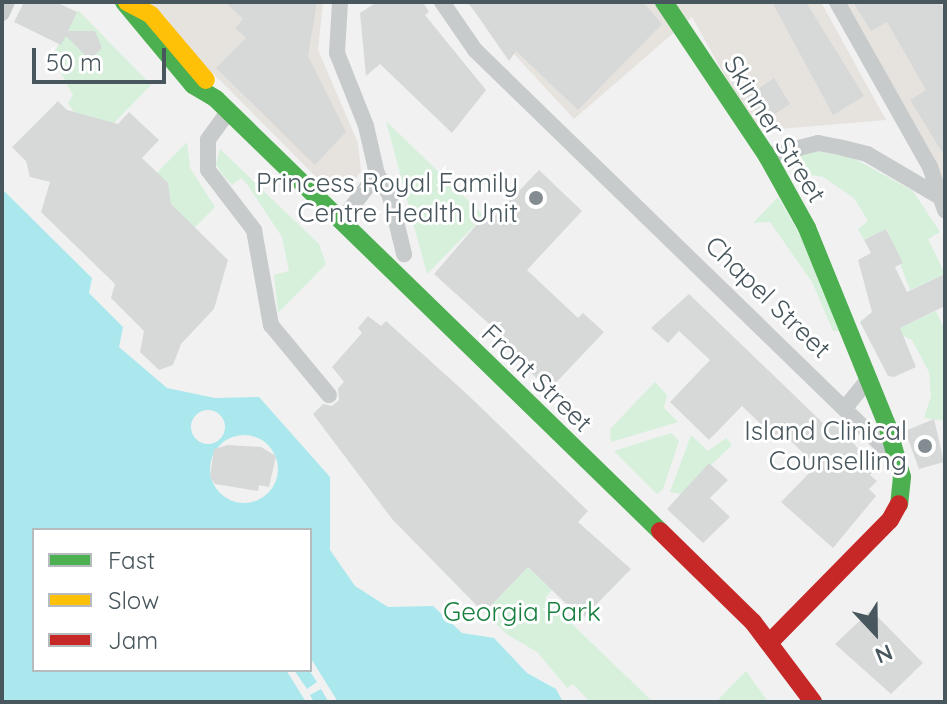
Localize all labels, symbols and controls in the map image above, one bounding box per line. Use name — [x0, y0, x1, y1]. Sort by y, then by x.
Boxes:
scale bar — [36, 32, 170, 82]
text: 50 m — [46, 47, 102, 77]
street label: Skinner Street — [718, 50, 832, 208]
place label: Princess Royal Family Centre Health Unit — [256, 167, 518, 228]
marker: Princess Royal Family Centre Health Unit — [525, 187, 547, 209]
street label: Chapel Street — [699, 229, 837, 365]
street label: Front Street — [475, 318, 599, 438]
place label: Island Clinical Counselling — [744, 415, 907, 476]
marker: Island Clinical Counselling — [914, 435, 936, 457]
legend — [32, 528, 312, 672]
text: Fast — [108, 545, 155, 575]
text: Slow — [108, 585, 159, 615]
north arrow — [835, 592, 915, 672]
park label: Georgia Park — [443, 596, 601, 628]
text: Jam — [108, 625, 158, 655]
text: N — [871, 638, 897, 670]

